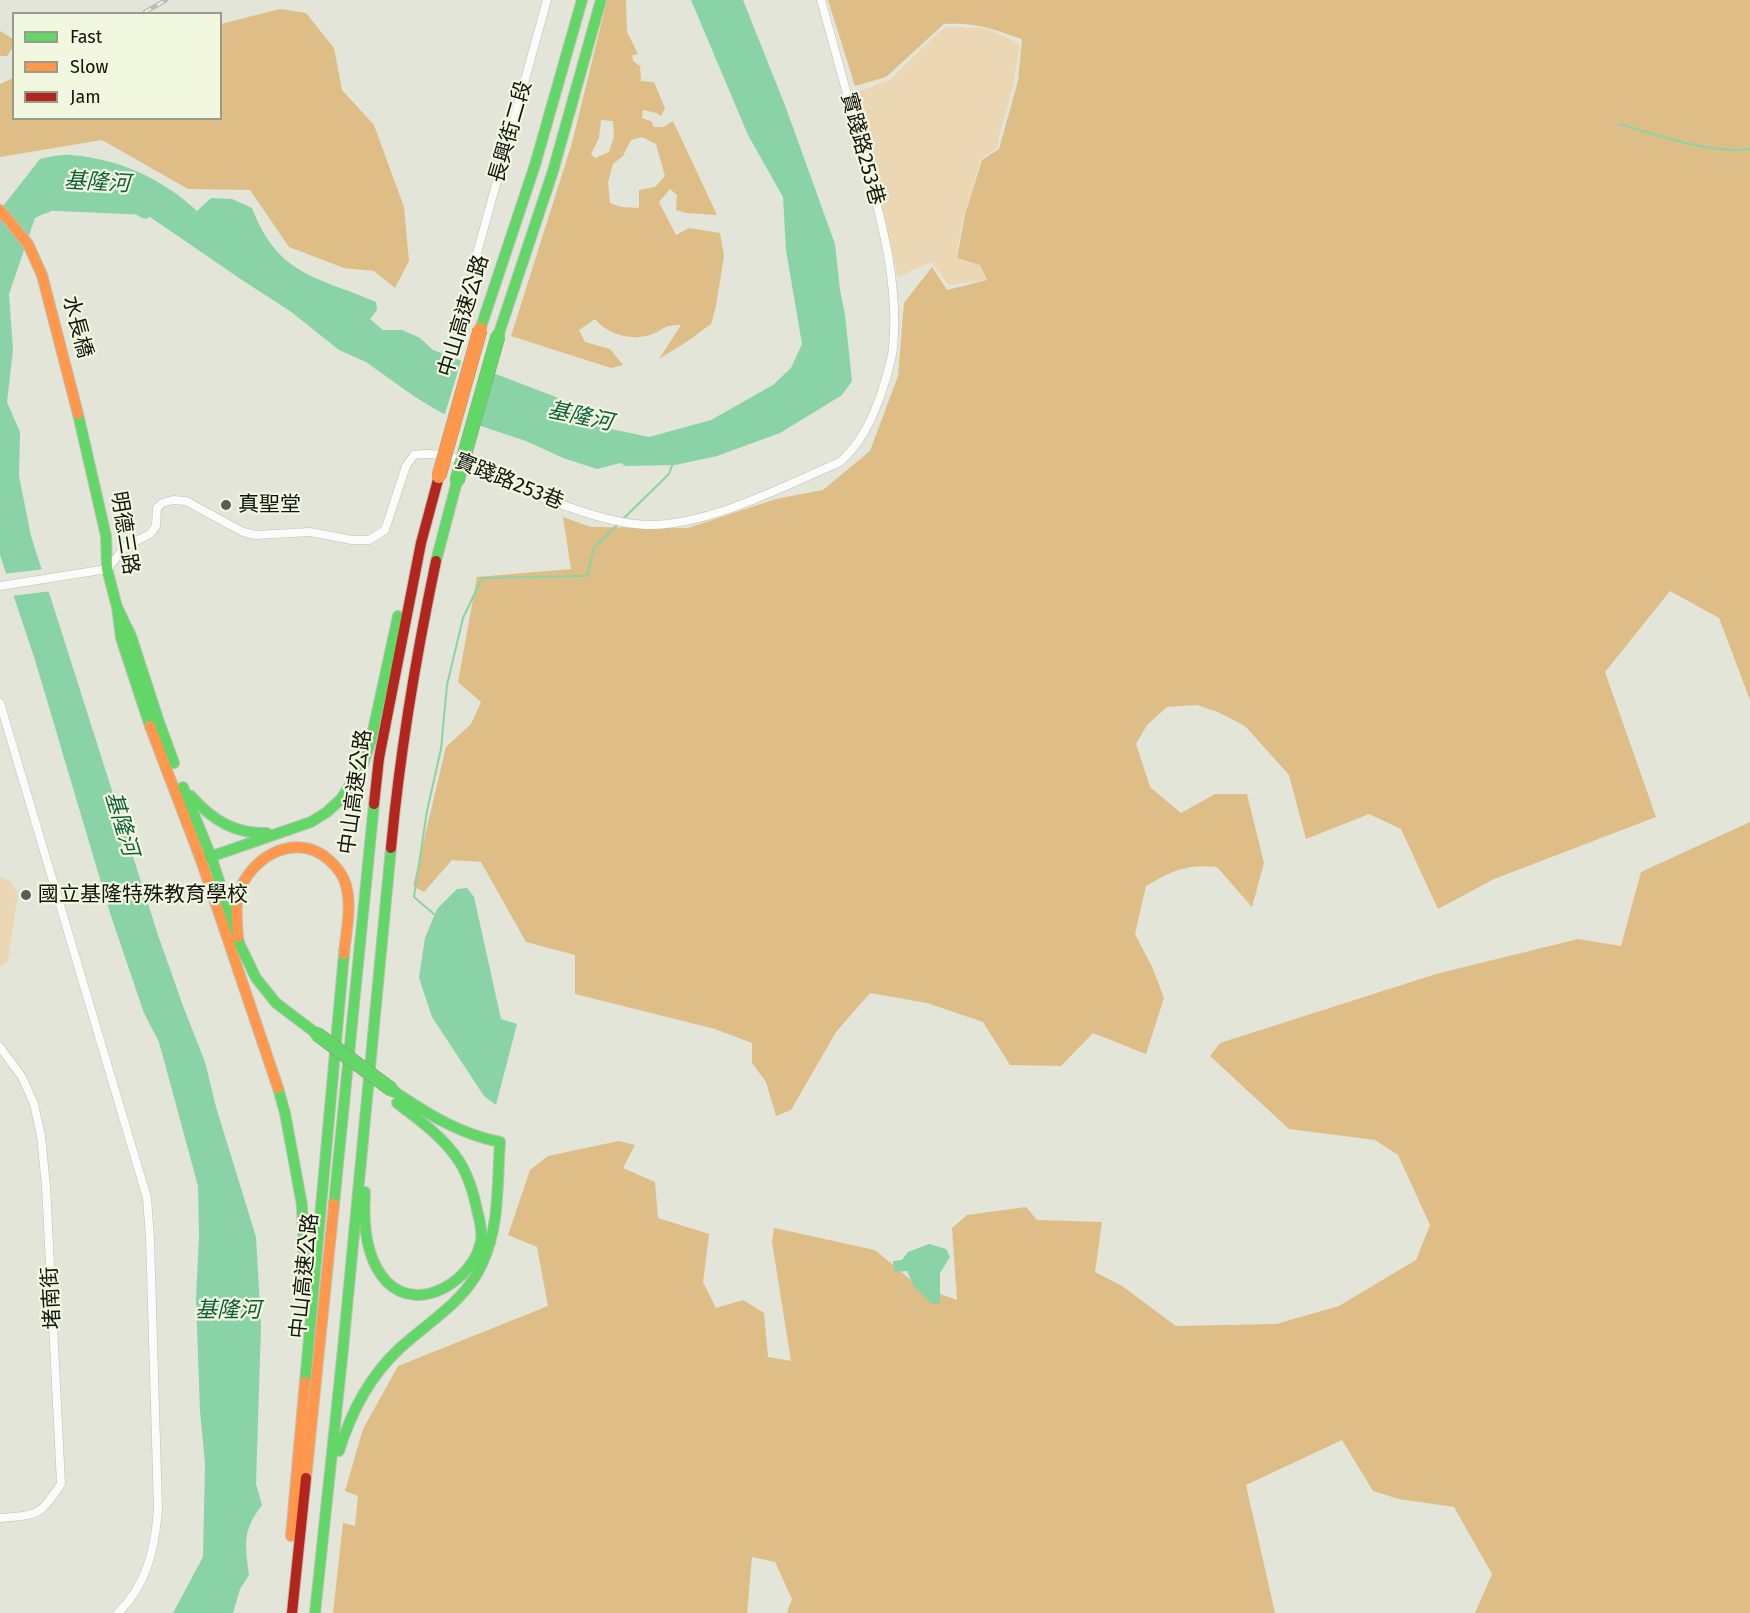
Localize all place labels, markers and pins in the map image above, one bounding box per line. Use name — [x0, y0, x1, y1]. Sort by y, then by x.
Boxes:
place label: 真聖堂 — [238, 492, 301, 518]
marker: 真聖堂 — [219, 498, 233, 512]
place label: 國立基隆特殊教育學校 — [38, 882, 248, 908]
marker: 國立基隆特殊教育學校 — [19, 888, 33, 902]

